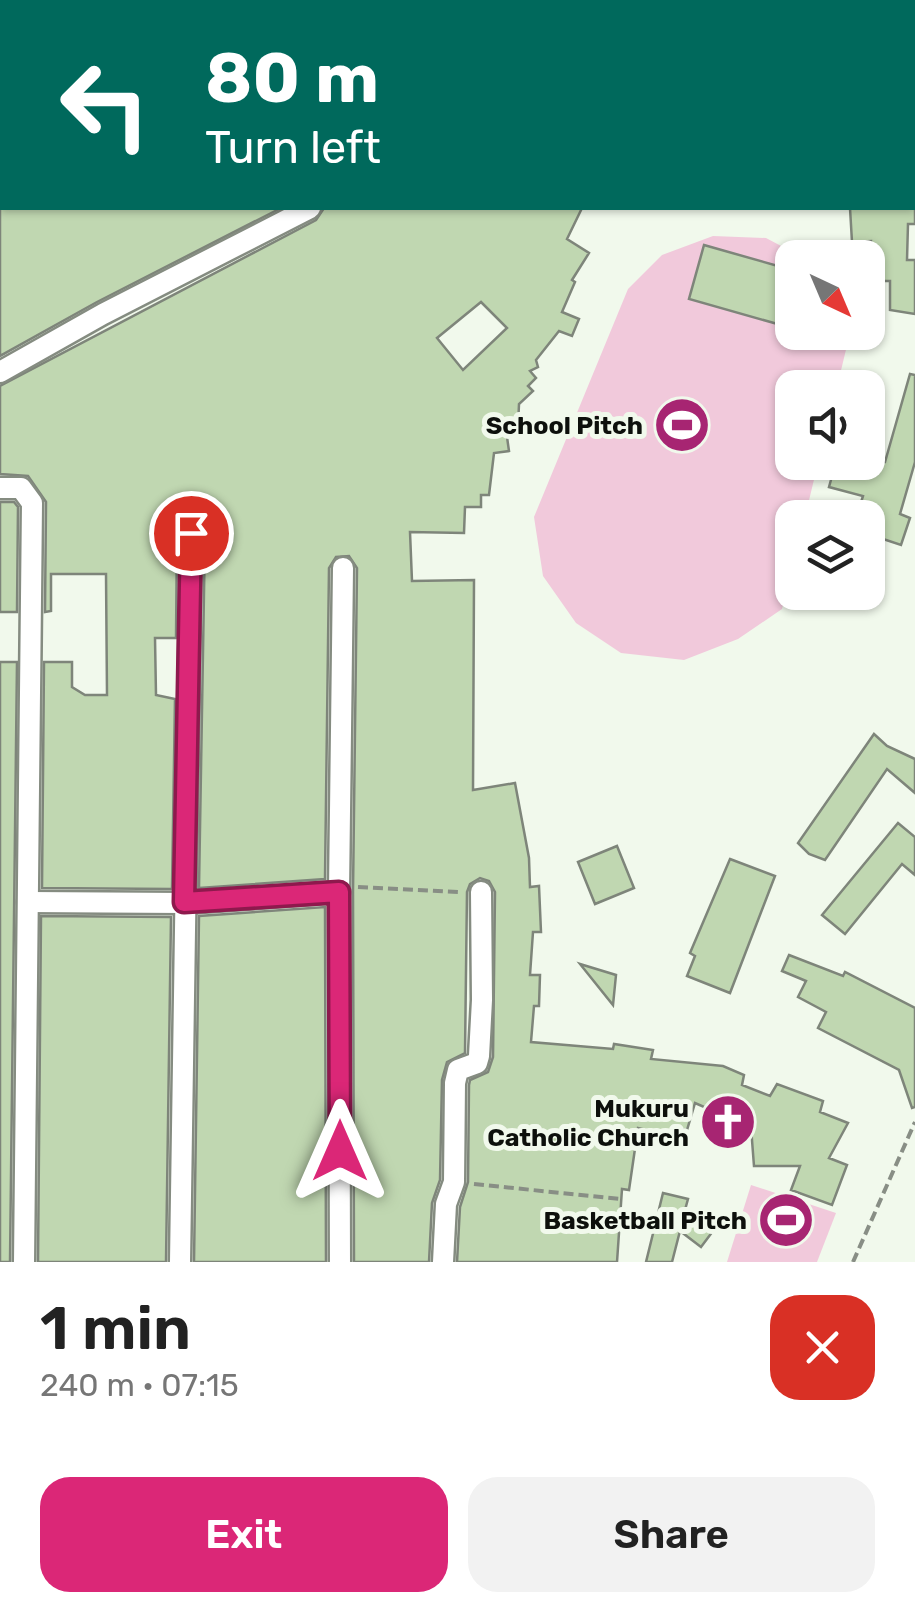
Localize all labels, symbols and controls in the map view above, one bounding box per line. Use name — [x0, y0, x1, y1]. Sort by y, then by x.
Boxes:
text: 80 m — [205, 37, 379, 120]
icon: left — [40, 40, 170, 170]
text: Turn left — [205, 121, 381, 174]
north arrow — [775, 240, 885, 350]
map controls — [775, 240, 885, 610]
button: sound — [775, 370, 885, 480]
sports icon: School Pitch — [652, 395, 712, 455]
place label: School Pitch — [486, 411, 643, 440]
pin — [149, 491, 234, 576]
button: layers — [775, 500, 885, 610]
icon: arrive — [164, 506, 219, 561]
church icon: Mukuru Catholic Church — [698, 1092, 758, 1152]
place label: Mukuru Catholic Church — [487, 1094, 689, 1152]
position arrow — [288, 1099, 392, 1203]
sports icon: Basketball Pitch — [756, 1190, 816, 1250]
place label: Basketball Pitch — [543, 1206, 747, 1235]
text: 1 min — [40, 1293, 191, 1364]
button: close — [770, 1295, 875, 1400]
text: 240 m · 07:15 — [40, 1366, 239, 1404]
button: Exit — [40, 1477, 448, 1592]
button: Share — [468, 1477, 875, 1592]

